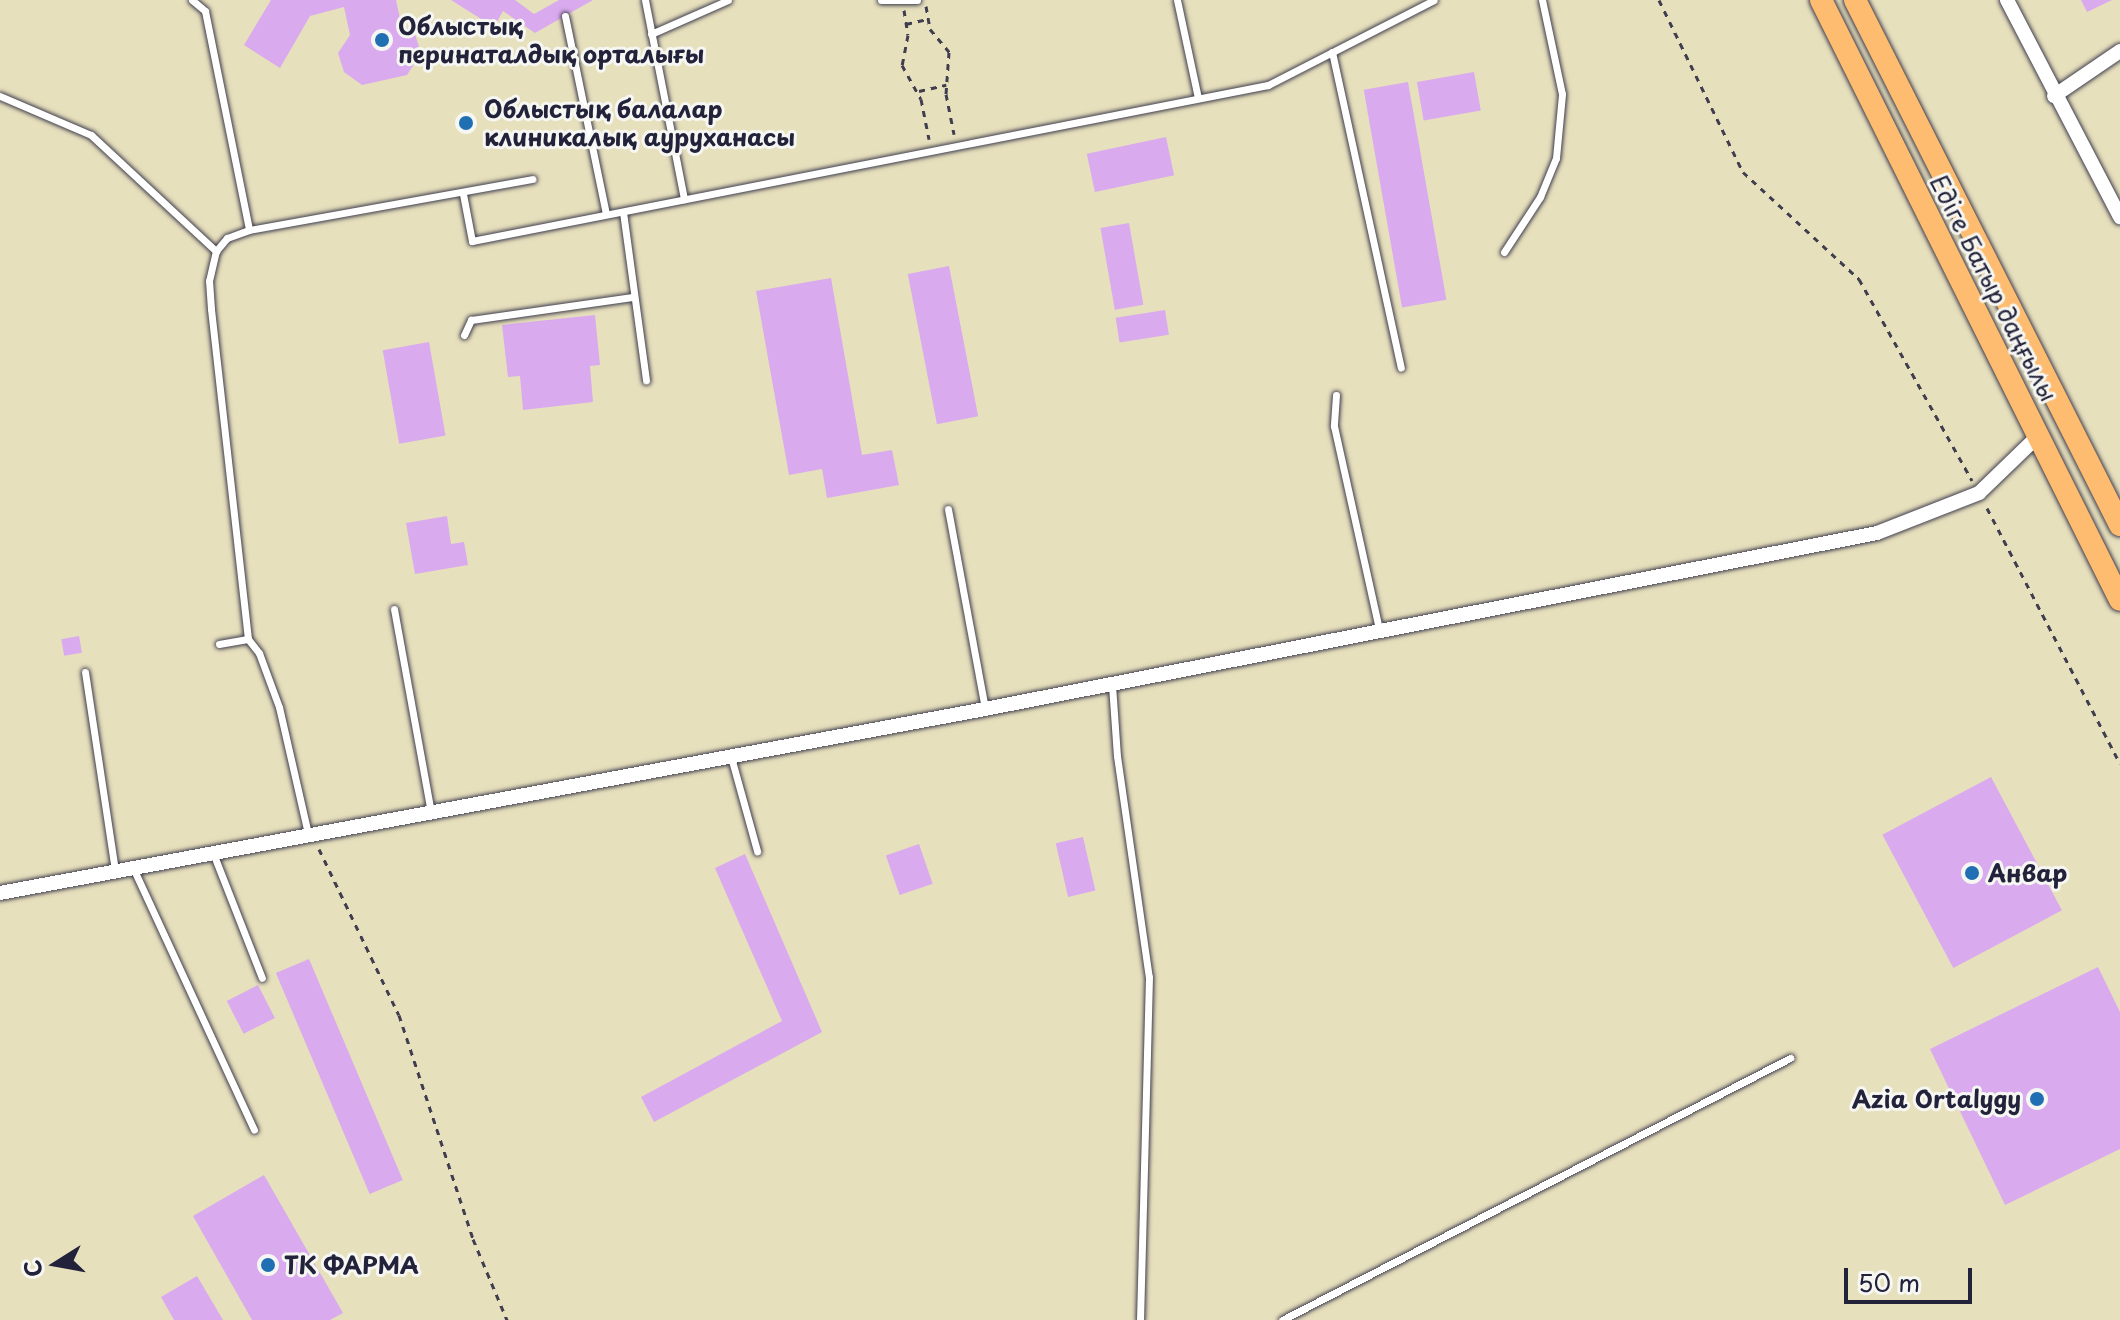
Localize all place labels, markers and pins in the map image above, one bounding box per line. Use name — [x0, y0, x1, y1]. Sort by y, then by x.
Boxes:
place label: Облыстық перинаталдық орталығы — [398, 12, 704, 68]
marker: Облыстық перинаталдық орталығы — [373, 31, 391, 49]
place label: Облыстық балалар клиникалық ауруханасы — [484, 95, 795, 151]
marker: Облыстық балалар клиникалық ауруханасы — [455, 112, 477, 134]
place label: Анвар — [1988, 859, 2067, 887]
marker: Анвар — [1963, 864, 1981, 882]
place label: Azia Ortalygy — [1849, 1085, 2021, 1113]
marker: Azia Ortalygy — [2028, 1090, 2046, 1108]
place label: ТК ФАРМА — [284, 1251, 421, 1279]
marker: ТК ФАРМА — [259, 1256, 277, 1274]

